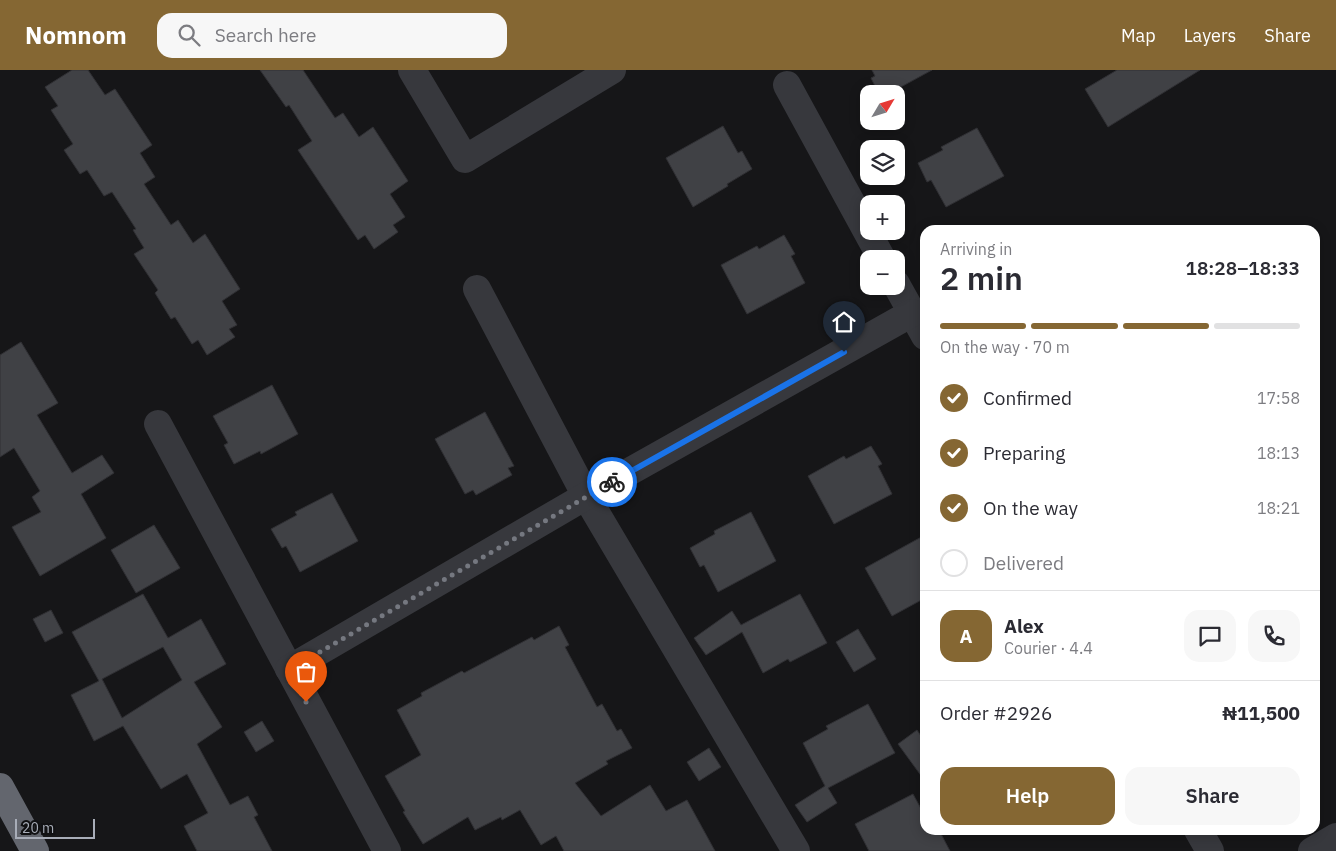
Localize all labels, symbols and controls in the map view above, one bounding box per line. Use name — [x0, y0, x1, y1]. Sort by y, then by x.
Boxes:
search box — [157, 13, 507, 58]
text: Nomnom — [25, 19, 127, 51]
icon: search — [175, 21, 203, 49]
text: Search here — [215, 23, 317, 47]
text: Map — [1121, 24, 1156, 47]
text: Layers — [1184, 24, 1236, 47]
text: Share — [1264, 24, 1311, 47]
north arrow — [860, 85, 905, 130]
map controls — [860, 85, 905, 295]
button: layers — [860, 140, 905, 185]
button: + — [860, 195, 905, 240]
text: Arriving in — [940, 239, 1012, 259]
button: − — [860, 250, 905, 295]
text: 18:28–18:33 — [1186, 256, 1300, 280]
text: 2 min — [940, 257, 1023, 299]
pin — [823, 301, 865, 352]
icon: home — [830, 308, 858, 336]
text: On the way · 70 m — [940, 337, 1070, 357]
icon: check — [940, 384, 968, 412]
text: Confirmed — [983, 386, 1072, 410]
text: 17:58 — [1257, 388, 1300, 408]
icon: check — [940, 439, 968, 467]
text: Preparing — [983, 441, 1065, 465]
text: 18:13 — [1257, 443, 1300, 463]
courier — [587, 457, 637, 507]
icon: bike — [598, 468, 626, 496]
icon: check — [940, 494, 968, 522]
text: On the way — [983, 496, 1078, 520]
text: 18:21 — [1257, 498, 1300, 518]
text: Delivered — [983, 551, 1064, 575]
button: chat — [1184, 610, 1236, 662]
button: phone — [1248, 610, 1300, 662]
text: Alex — [1004, 614, 1044, 638]
text: A — [959, 624, 973, 648]
text: Courier · 4.4 — [1004, 638, 1093, 658]
pin — [285, 651, 327, 702]
icon: bag — [292, 658, 320, 686]
text: Order #2926 — [940, 701, 1052, 725]
text: ₦11,500 — [1222, 701, 1300, 725]
button: Help — [940, 767, 1115, 825]
button: Share — [1125, 767, 1300, 825]
scale bar — [15, 816, 95, 839]
text: 20 m — [22, 819, 54, 837]

